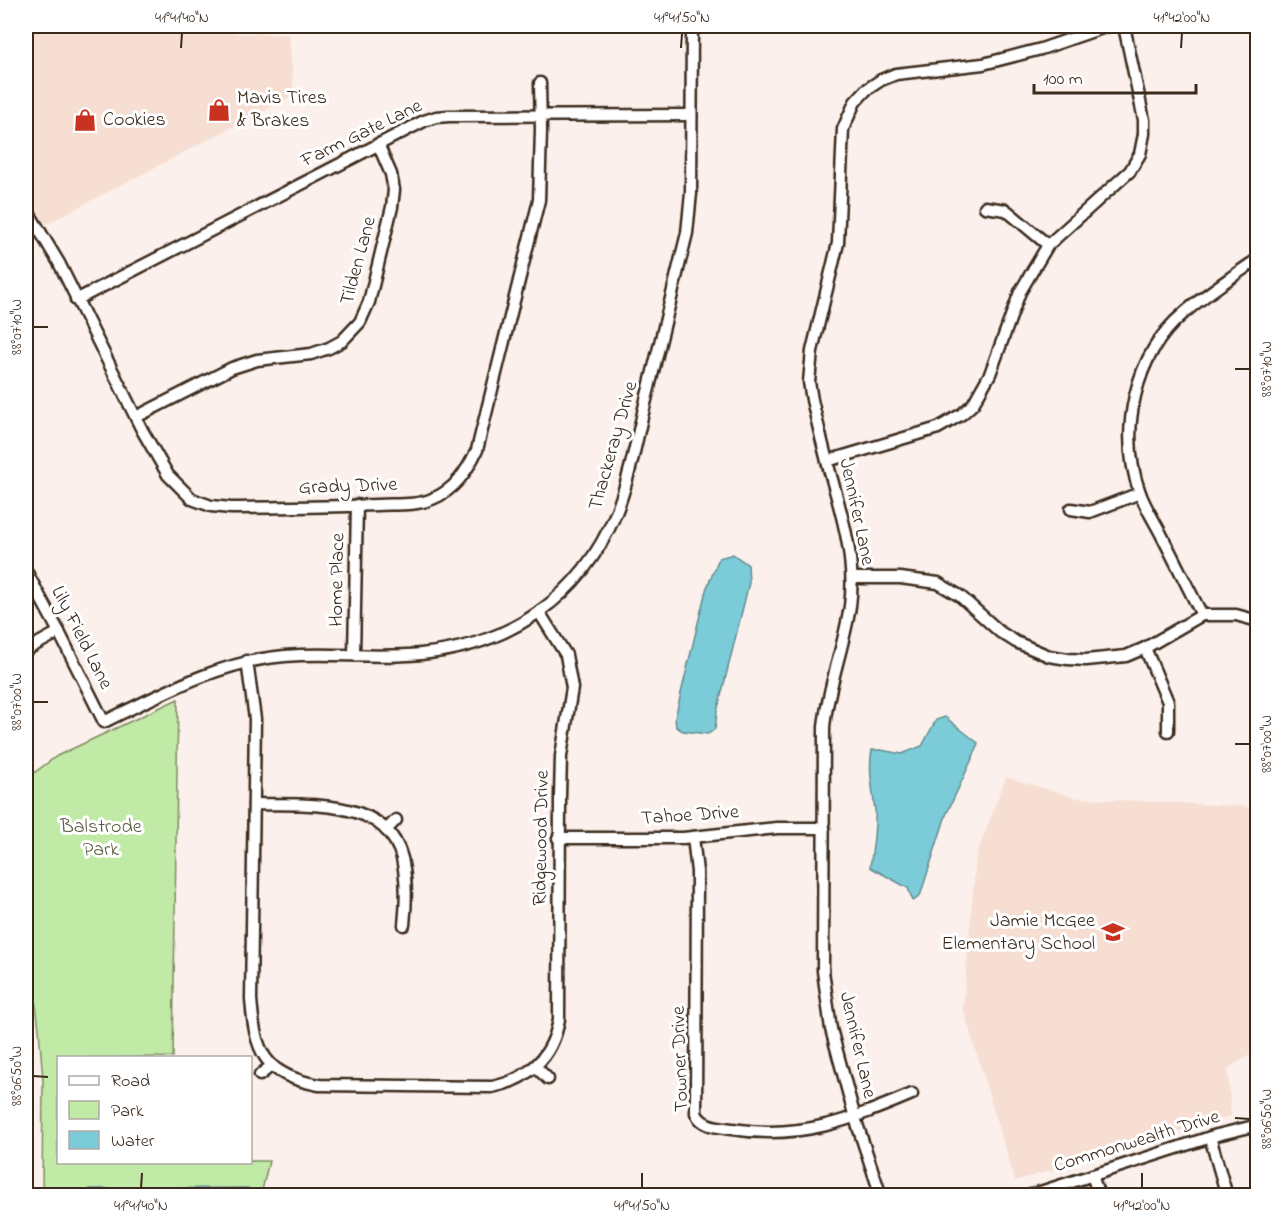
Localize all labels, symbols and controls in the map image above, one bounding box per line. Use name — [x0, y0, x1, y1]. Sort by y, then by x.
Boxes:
text: 41°41'40"N — [155, 7, 209, 29]
text: 41°41'50"N — [654, 7, 710, 29]
text: 41°42'00"N — [1154, 7, 1210, 29]
scale bar — [1034, 57, 1196, 95]
text: 100 m — [1043, 67, 1083, 93]
place label: Mavis Tires & Brakes — [237, 84, 327, 136]
street label: Farm Gate Lane — [296, 92, 427, 176]
shop icon: Mavis Tires & Brakes — [206, 97, 232, 123]
place label: Cookies — [103, 106, 166, 135]
shop icon: Cookies — [72, 107, 98, 133]
street label: Tilden Lane — [333, 214, 385, 308]
text: 88°07'10"W — [6, 299, 28, 355]
text: 88°07'10"W — [1256, 341, 1278, 397]
street label: Thackeray Drive — [582, 378, 646, 514]
street label: Jennifer Lane — [831, 456, 881, 568]
street label: Grady Drive — [298, 471, 398, 503]
street label: Home Place — [323, 533, 353, 627]
street label: Lily Field Lane — [43, 581, 120, 695]
text: 88°07'00"W — [6, 673, 28, 731]
text: 88°07'00"W — [1256, 715, 1278, 773]
street label: Ridgewood Drive — [526, 770, 559, 906]
street label: Tahoe Drive — [640, 798, 740, 834]
park label: Balstrode Park — [59, 813, 142, 865]
place label: Jamie McGee Elementary School — [942, 907, 1095, 959]
school or university icon: Jamie McGee Elementary School — [1100, 919, 1126, 945]
street label: Jennifer Lane — [831, 989, 883, 1101]
street label: Towner Drive — [665, 1006, 697, 1112]
text: 88°06'50"W — [6, 1046, 28, 1106]
legend — [57, 1056, 252, 1164]
text: Road — [111, 1069, 150, 1095]
text: 88°06'50"W — [1256, 1089, 1278, 1149]
text: Park — [111, 1099, 144, 1125]
street label: Commonwealth Drive — [1051, 1103, 1223, 1181]
text: Water — [111, 1129, 155, 1155]
text: 41°41'40"N — [114, 1195, 168, 1217]
text: 41°41'50"N — [614, 1195, 670, 1217]
text: 41°42'00"N — [1114, 1195, 1170, 1217]

